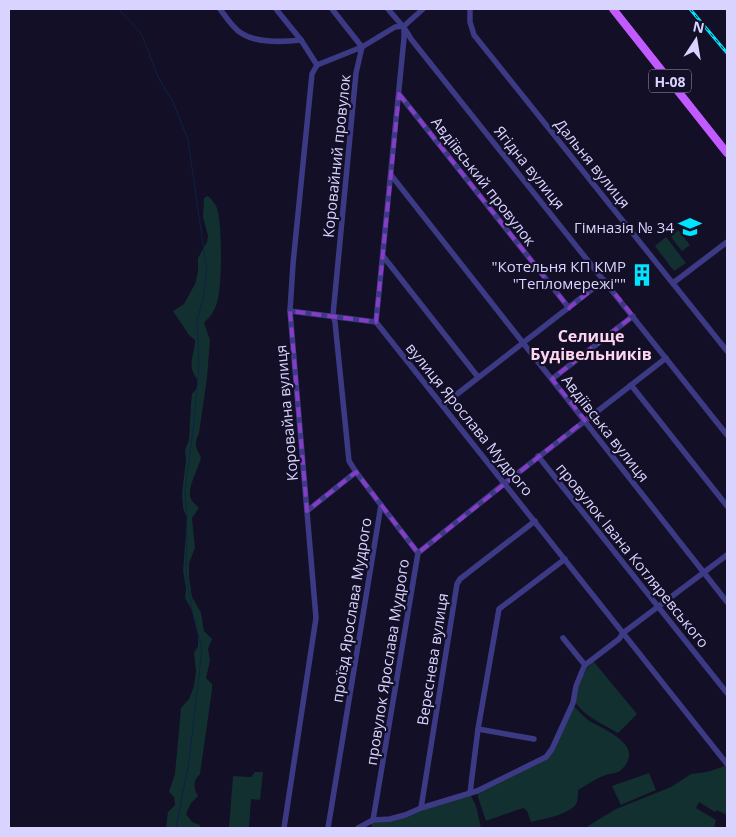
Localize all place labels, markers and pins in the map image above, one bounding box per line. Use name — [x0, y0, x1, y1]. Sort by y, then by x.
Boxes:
school or university icon: Гімназія № 34 — [677, 214, 703, 240]
place label: Гімназія № 34 — [574, 217, 674, 237]
place label: "Котельня КП КМР "Тепломережi"" — [492, 256, 626, 293]
building icon: "Котельня КП КМР "Тепломережi"" — [629, 262, 655, 288]

